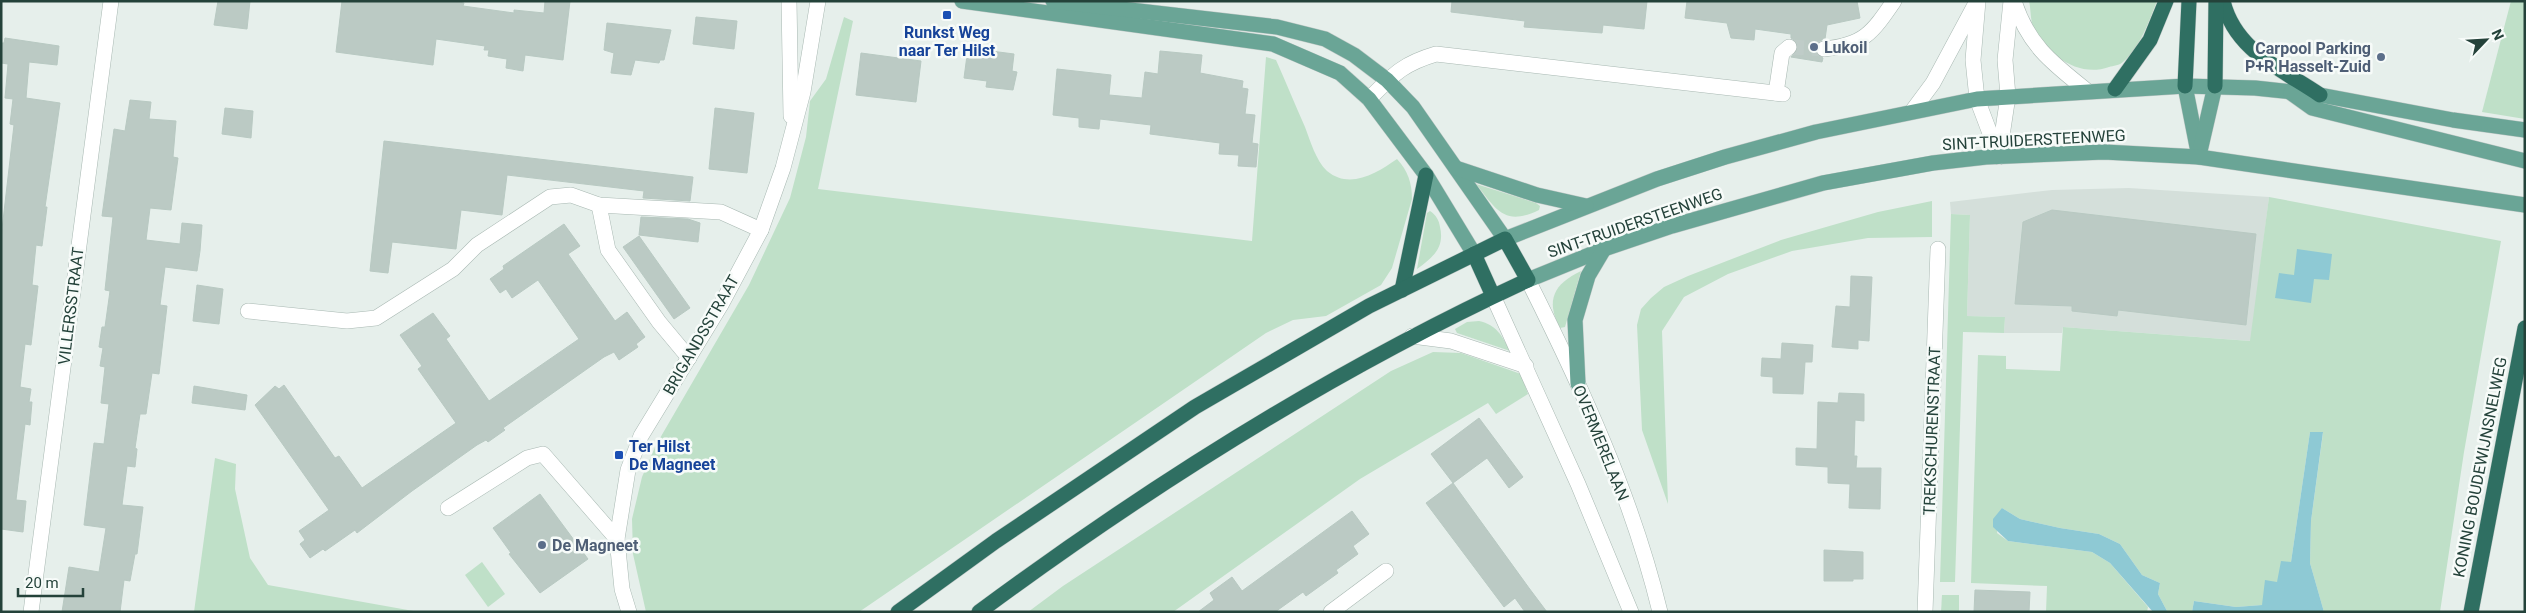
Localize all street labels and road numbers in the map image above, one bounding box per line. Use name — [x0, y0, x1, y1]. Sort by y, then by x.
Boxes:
street label: SINT-TRUIDERSTEENWEG — [1942, 126, 2126, 154]
street label: SINT-TRUIDERSTEENWEG — [1545, 184, 1725, 262]
street label: VILLERSSTRAAT — [54, 246, 88, 366]
street label: BRIGANDSSTRAAT — [659, 271, 743, 398]
street label: TREKSCHURENSTRAAT — [1920, 346, 1944, 516]
street label: KONING BOUDEWIJNSNELWEG — [2449, 355, 2511, 579]
street label: OVERMERELAAN — [1569, 382, 1633, 504]

